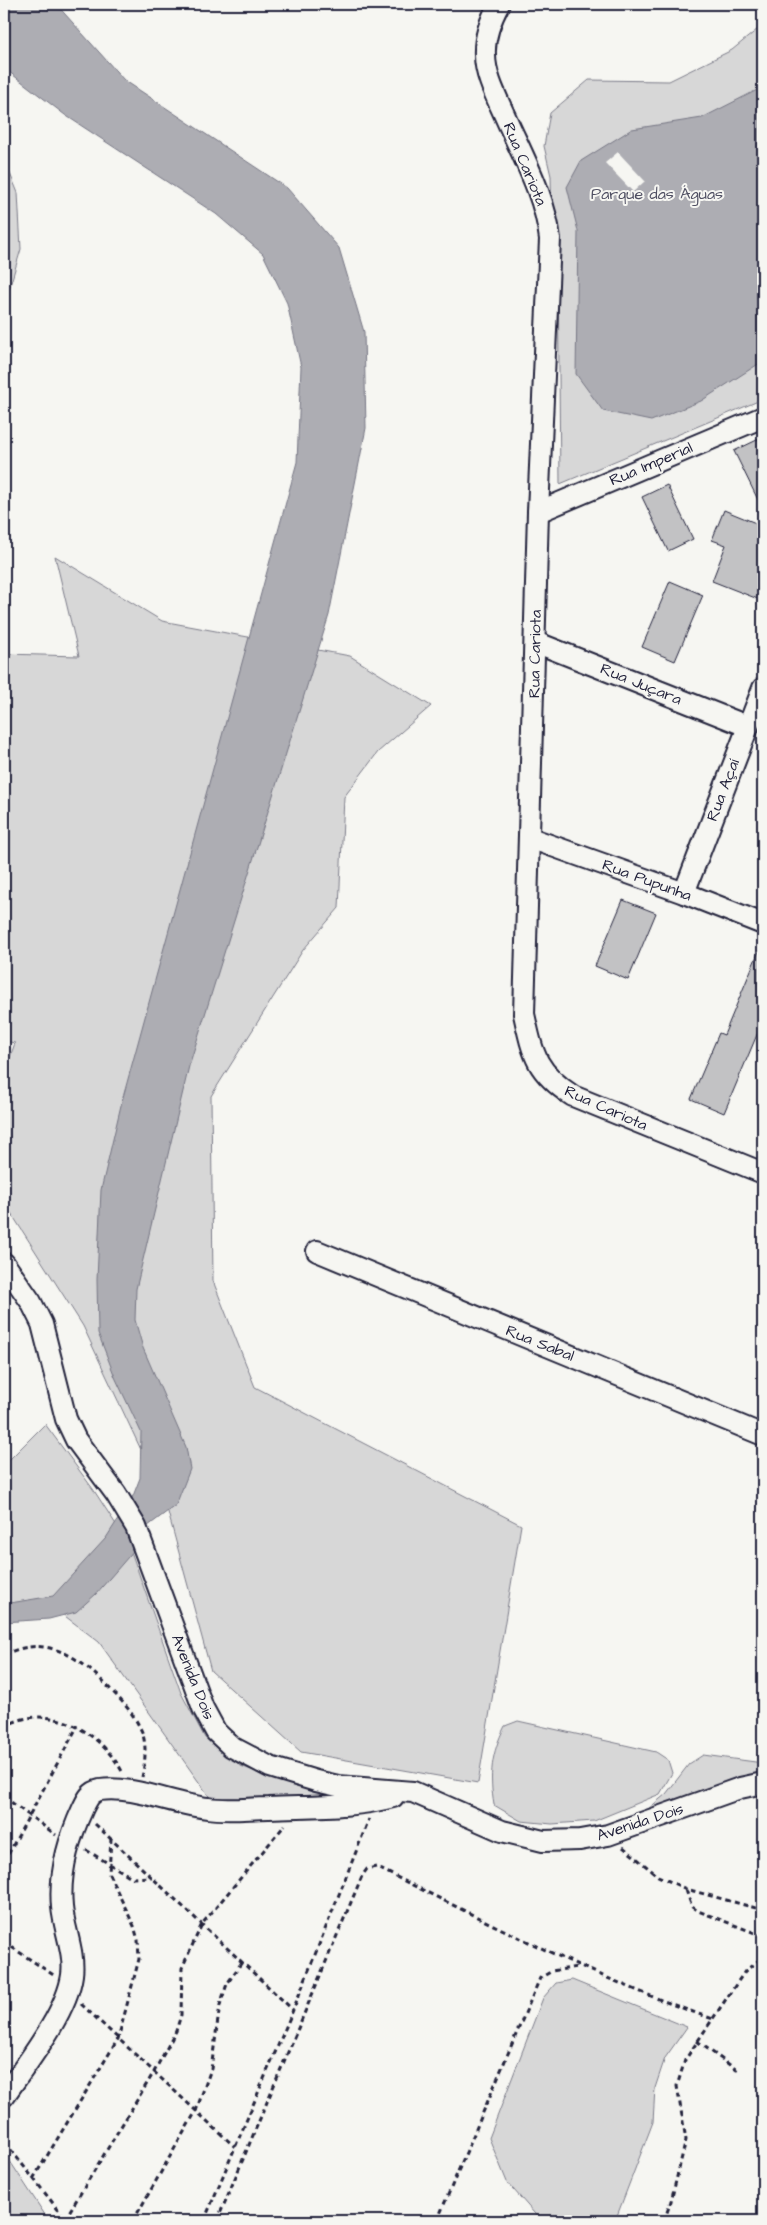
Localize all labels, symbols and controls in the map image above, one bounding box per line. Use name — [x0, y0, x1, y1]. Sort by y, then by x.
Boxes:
street label: Rua Cariota — [498, 119, 552, 209]
park label: Parque das Águas — [591, 183, 723, 206]
street label: Rua Imperial — [606, 437, 696, 491]
street label: Rua Cariota — [523, 610, 547, 698]
street label: Rua Juçara — [597, 658, 685, 710]
street label: Rua Açaí — [701, 755, 745, 824]
street label: Rua Pupunha — [599, 854, 695, 906]
street label: Rua Cariota — [561, 1080, 651, 1136]
street label: Rua Sabal — [502, 1319, 578, 1367]
street label: Avenida Dois — [166, 1631, 220, 1723]
street label: Avenida Dois — [594, 1798, 686, 1846]

